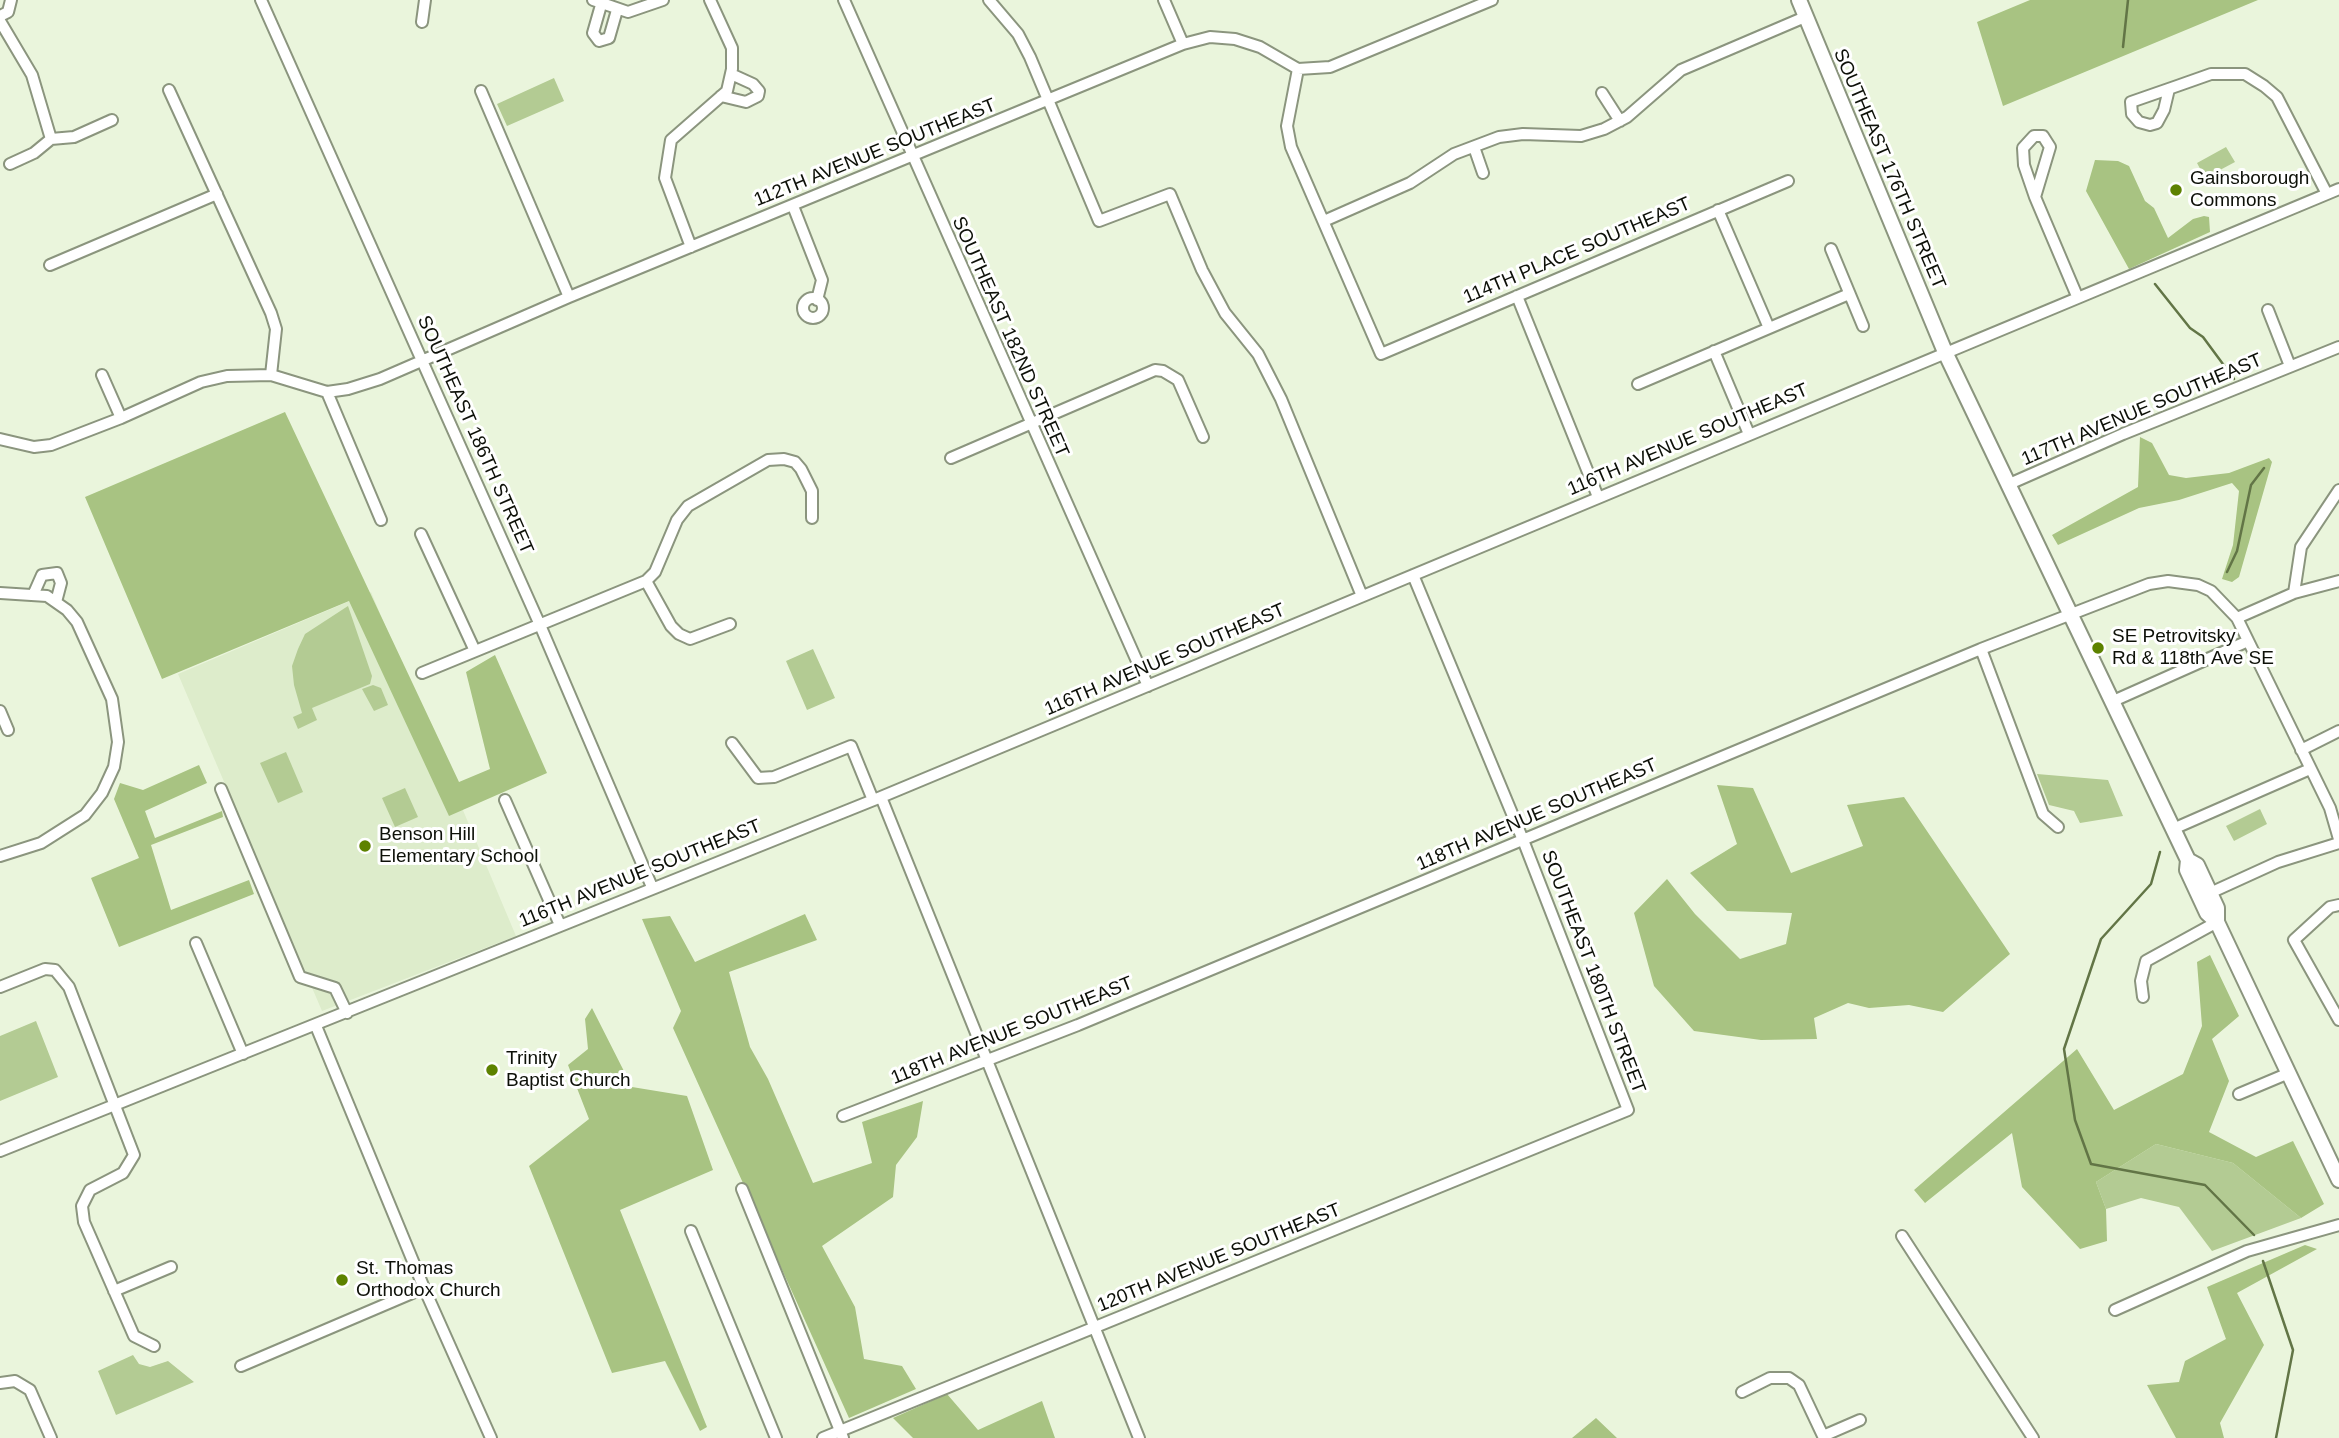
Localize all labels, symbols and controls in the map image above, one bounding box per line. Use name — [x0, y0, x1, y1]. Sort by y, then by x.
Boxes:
street label: SOUTHEAST 176TH STREET — [1828, 45, 1950, 293]
street label: 112TH AVENUE SOUTHEAST — [751, 94, 999, 212]
place label: Gainsborough Commons — [2190, 168, 2309, 212]
marker: Gainsborough Commons — [2168, 182, 2184, 198]
street label: 114TH PLACE SOUTHEAST — [1460, 193, 1694, 309]
street label: SOUTHEAST 182ND STREET — [947, 213, 1073, 461]
street label: SOUTHEAST 186TH STREET — [412, 312, 538, 558]
street label: 117TH AVENUE SOUTHEAST — [2018, 349, 2266, 471]
street label: 116TH AVENUE SOUTHEAST — [1564, 379, 1812, 501]
street label: 116TH AVENUE SOUTHEAST — [1041, 599, 1289, 721]
place label: SE Petrovitsky Rd & 118th Ave SE — [2112, 626, 2274, 670]
marker: SE Petrovitsky Rd & 118th Ave SE — [2090, 640, 2106, 656]
street label: 118TH AVENUE SOUTHEAST — [1413, 754, 1661, 876]
street label: 116TH AVENUE SOUTHEAST — [516, 815, 764, 933]
place label: Benson Hill Elementary School — [379, 824, 538, 868]
marker: Benson Hill Elementary School — [357, 838, 373, 854]
street label: SOUTHEAST 180TH STREET — [1536, 847, 1650, 1097]
street label: 118TH AVENUE SOUTHEAST — [888, 972, 1136, 1090]
place label: Trinity Baptist Church — [506, 1048, 631, 1092]
marker: Trinity Baptist Church — [484, 1062, 500, 1078]
street label: 120TH AVENUE SOUTHEAST — [1094, 1199, 1344, 1317]
place label: St. Thomas Orthodox Church — [356, 1258, 501, 1302]
marker: St. Thomas Orthodox Church — [334, 1272, 350, 1288]

